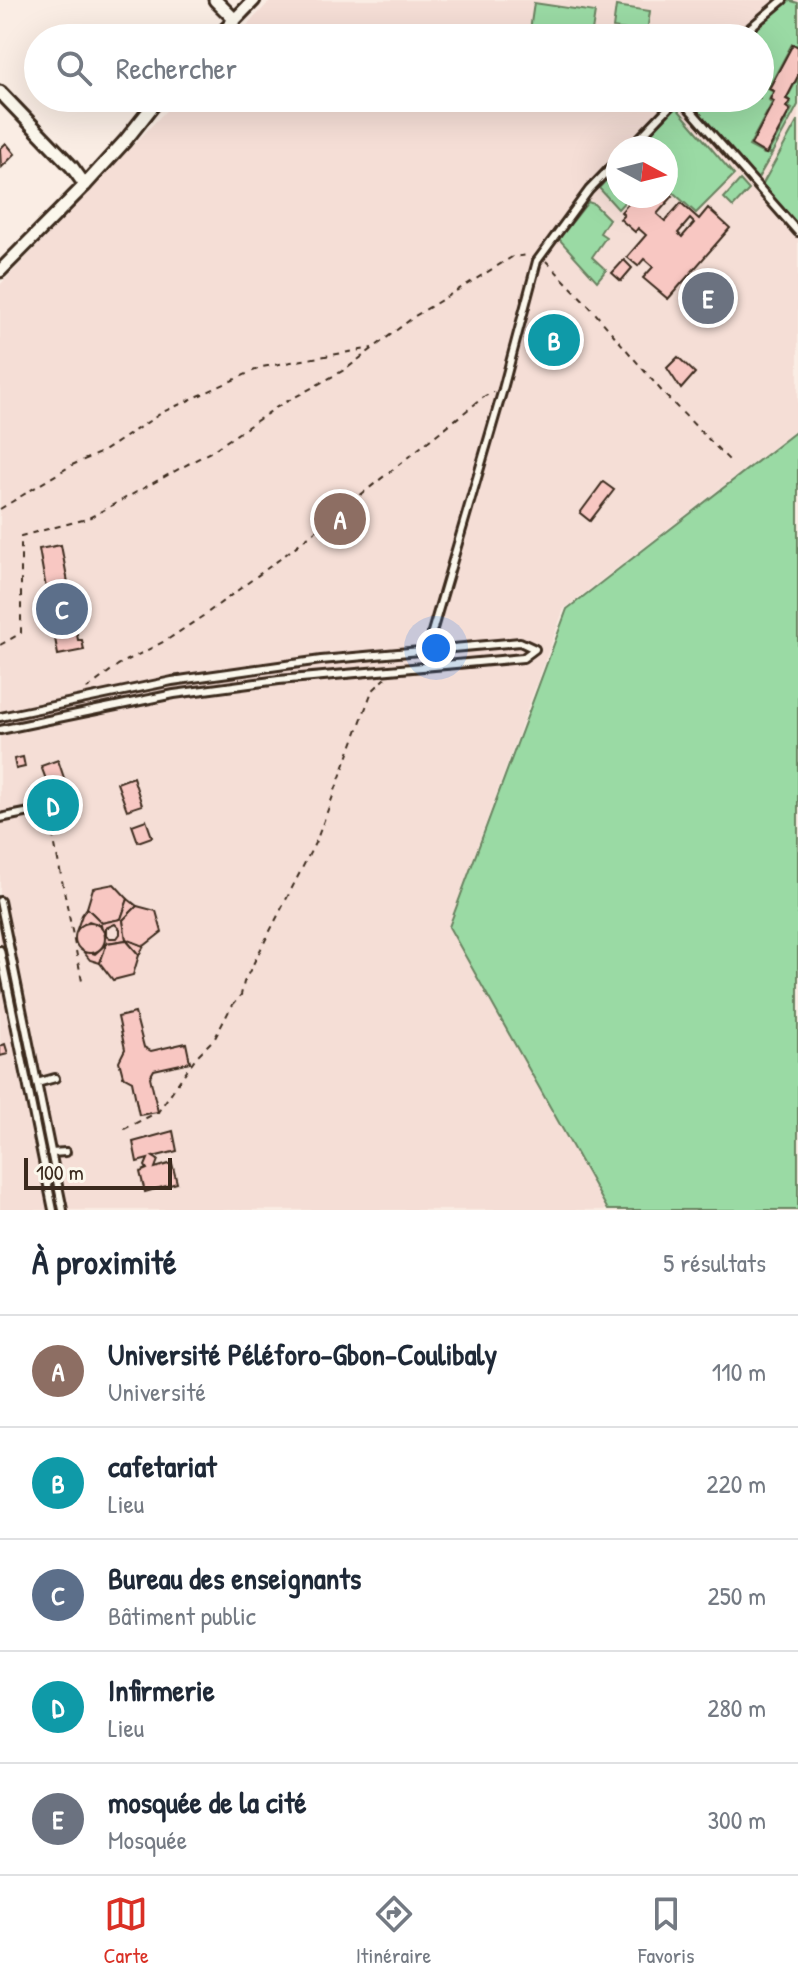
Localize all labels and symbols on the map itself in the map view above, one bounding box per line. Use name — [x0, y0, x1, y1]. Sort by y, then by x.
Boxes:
north arrow — [606, 136, 678, 208]
pin: E — [682, 268, 734, 328]
pin: B — [528, 310, 580, 370]
pin: A — [314, 489, 366, 549]
pin: C — [36, 579, 88, 639]
your location — [416, 628, 456, 668]
pin: D — [27, 775, 79, 835]
scale bar — [24, 1154, 172, 1190]

